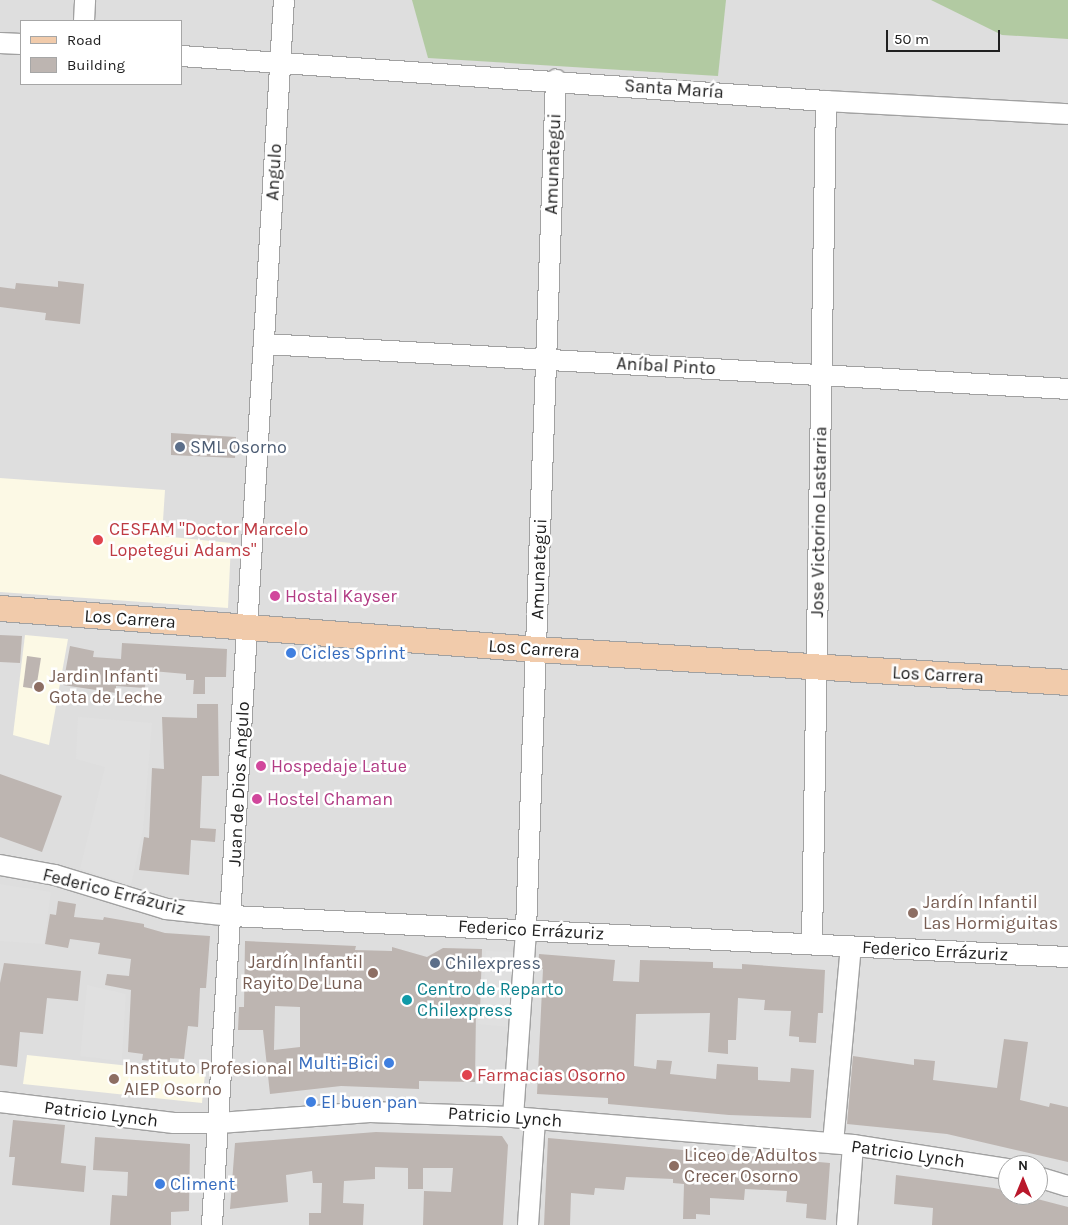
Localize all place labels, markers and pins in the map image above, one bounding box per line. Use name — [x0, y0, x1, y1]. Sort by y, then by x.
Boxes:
place label: SML Osorno — [190, 436, 287, 458]
marker: SML Osorno — [174, 441, 186, 453]
place label: CESFAM "Doctor Marcelo Lopetegui Adams" — [109, 519, 308, 562]
marker: CESFAM "Doctor Marcelo Lopetegui Adams" — [91, 533, 105, 547]
place label: Hostal Kayser — [285, 585, 397, 607]
marker: Hostal Kayser — [269, 590, 281, 602]
place label: Cicles Sprint — [301, 642, 406, 664]
marker: Cicles Sprint — [285, 647, 297, 659]
place label: Jardin Infanti Gota de Leche — [49, 666, 163, 709]
marker: Jardin Infanti Gota de Leche — [33, 681, 45, 693]
place label: Hospedaje Latue — [271, 755, 407, 777]
marker: Hospedaje Latue — [255, 760, 267, 772]
place label: Hostel Chaman — [267, 788, 393, 810]
marker: Hostel Chaman — [251, 793, 263, 805]
place label: Jardín Infantil Las Hormiguitas — [923, 892, 1058, 934]
marker: Jardín Infantil Las Hormiguitas — [907, 907, 919, 919]
place label: Jardín Infantil Rayito De Luna — [242, 952, 363, 994]
place label: Chilexpress — [445, 952, 541, 974]
marker: Chilexpress — [429, 957, 441, 969]
marker: Jardín Infantil Rayito De Luna — [367, 967, 379, 979]
place label: Centro de Reparto Chilexpress — [417, 979, 564, 1022]
marker: Centro de Reparto Chilexpress — [401, 994, 413, 1006]
place label: Multi-Bici — [298, 1052, 379, 1074]
marker: Multi-Bici — [383, 1057, 395, 1069]
place label: Instituto Profesional AIEP Osorno — [124, 1058, 292, 1100]
place label: Farmacias Osorno — [477, 1064, 626, 1086]
marker: Farmacias Osorno — [461, 1069, 473, 1081]
marker: Instituto Profesional AIEP Osorno — [108, 1073, 120, 1085]
place label: El buen pan — [321, 1091, 418, 1113]
marker: El buen pan — [305, 1096, 317, 1108]
place label: Liceo de Adultos Crecer Osorno — [684, 1145, 818, 1188]
marker: Liceo de Adultos Crecer Osorno — [668, 1160, 680, 1172]
place label: Climent — [170, 1173, 235, 1195]
marker: Climent — [154, 1178, 166, 1190]

